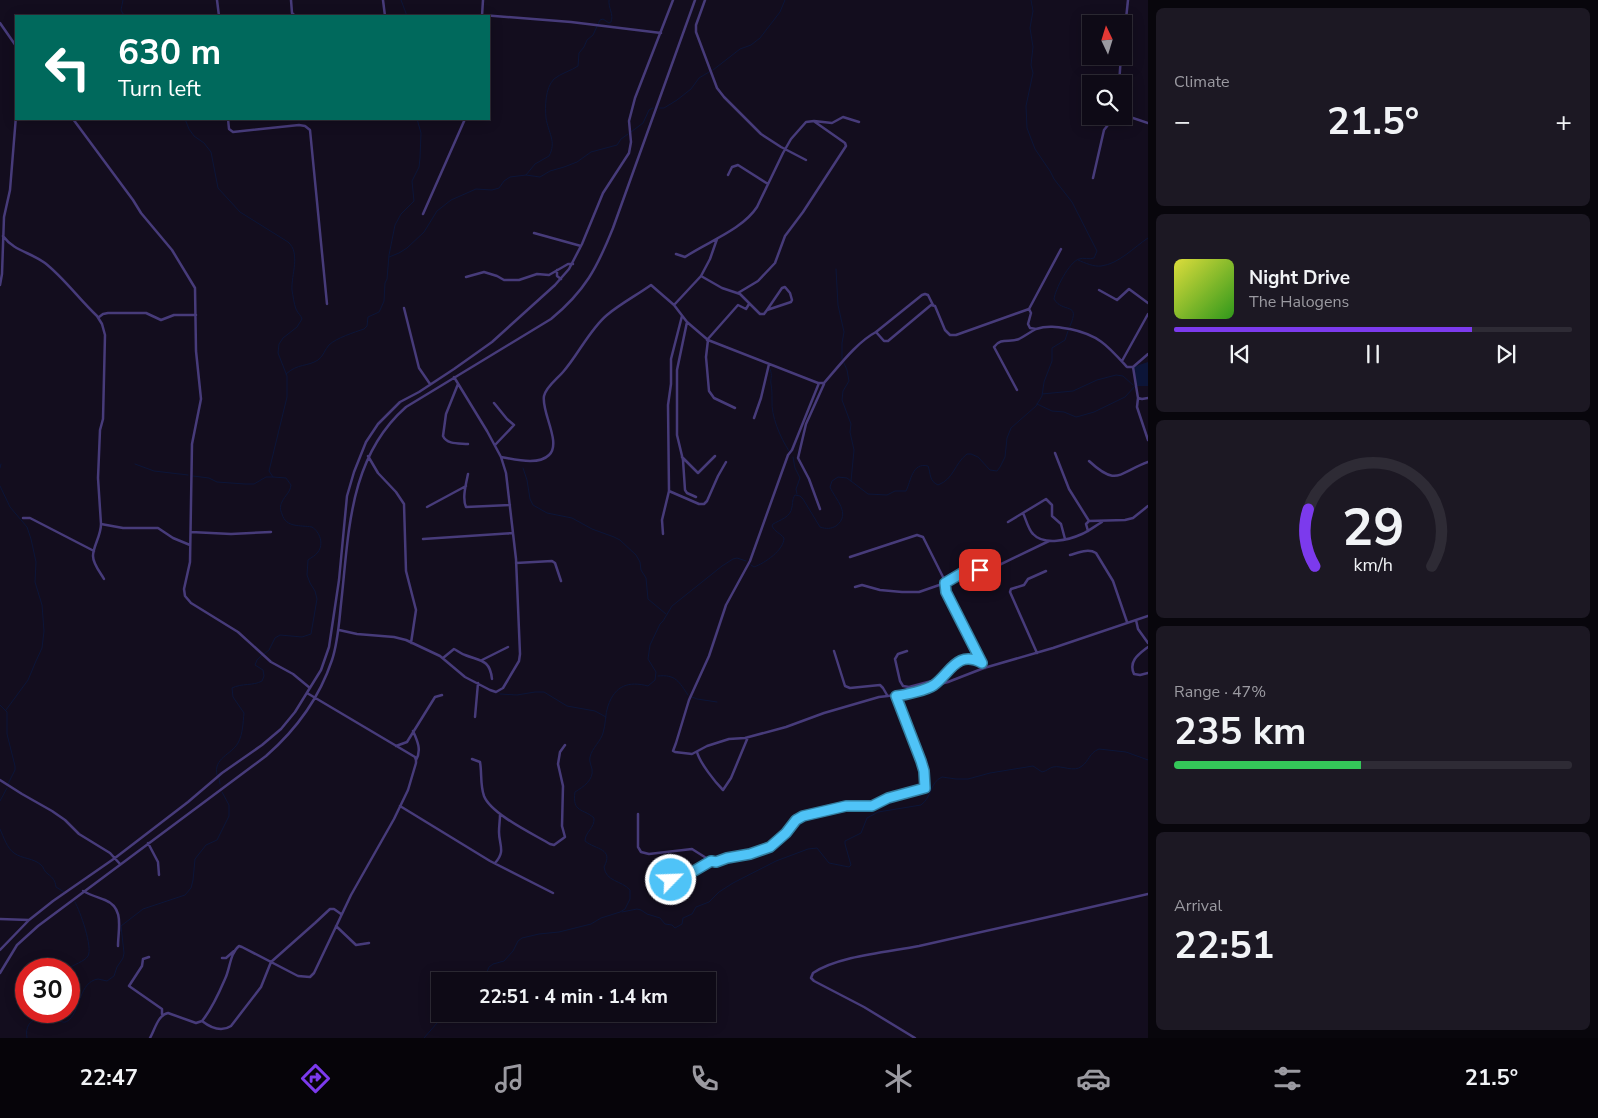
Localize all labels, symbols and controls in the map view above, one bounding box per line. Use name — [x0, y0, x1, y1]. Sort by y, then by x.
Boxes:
north arrow — [1082, 15, 1132, 65]
map controls — [1082, 15, 1132, 125]
text: 630 m — [118, 29, 221, 76]
icon: left — [35, 35, 100, 100]
text: Climate — [1174, 71, 1229, 93]
text: Turn left — [118, 74, 201, 104]
button: search — [1082, 75, 1132, 125]
text: 21.5° — [1327, 96, 1419, 147]
text: − — [1174, 103, 1191, 141]
text: + — [1555, 103, 1572, 141]
text: Night Drive — [1249, 265, 1350, 291]
text: The Halogens — [1249, 291, 1349, 313]
icon: previous — [1226, 340, 1254, 368]
icon: pause — [1359, 340, 1387, 368]
icon: next — [1492, 340, 1520, 368]
text: 29 — [1342, 492, 1404, 563]
pin — [959, 549, 1001, 591]
text: km/h — [1353, 553, 1393, 577]
icon: arrive — [966, 556, 994, 584]
text: Range · 47% — [1174, 681, 1266, 703]
text: 235 km — [1174, 706, 1306, 757]
position arrow — [644, 853, 696, 905]
text: Arrival — [1174, 895, 1222, 917]
text: 22:51 — [1174, 920, 1275, 971]
speed limit sign: 30 — [15, 958, 80, 1023]
text: 22:51 · 4 min · 1.4 km — [479, 984, 668, 1010]
icon: directions — [298, 1061, 333, 1096]
icon: music — [492, 1061, 527, 1096]
icon: phone — [687, 1061, 722, 1096]
icon: climate — [881, 1061, 916, 1096]
icon: car — [1076, 1061, 1111, 1096]
icon: filters — [1270, 1061, 1305, 1096]
text: 22:47 — [80, 1063, 138, 1093]
text: 21.5° — [1465, 1063, 1518, 1093]

